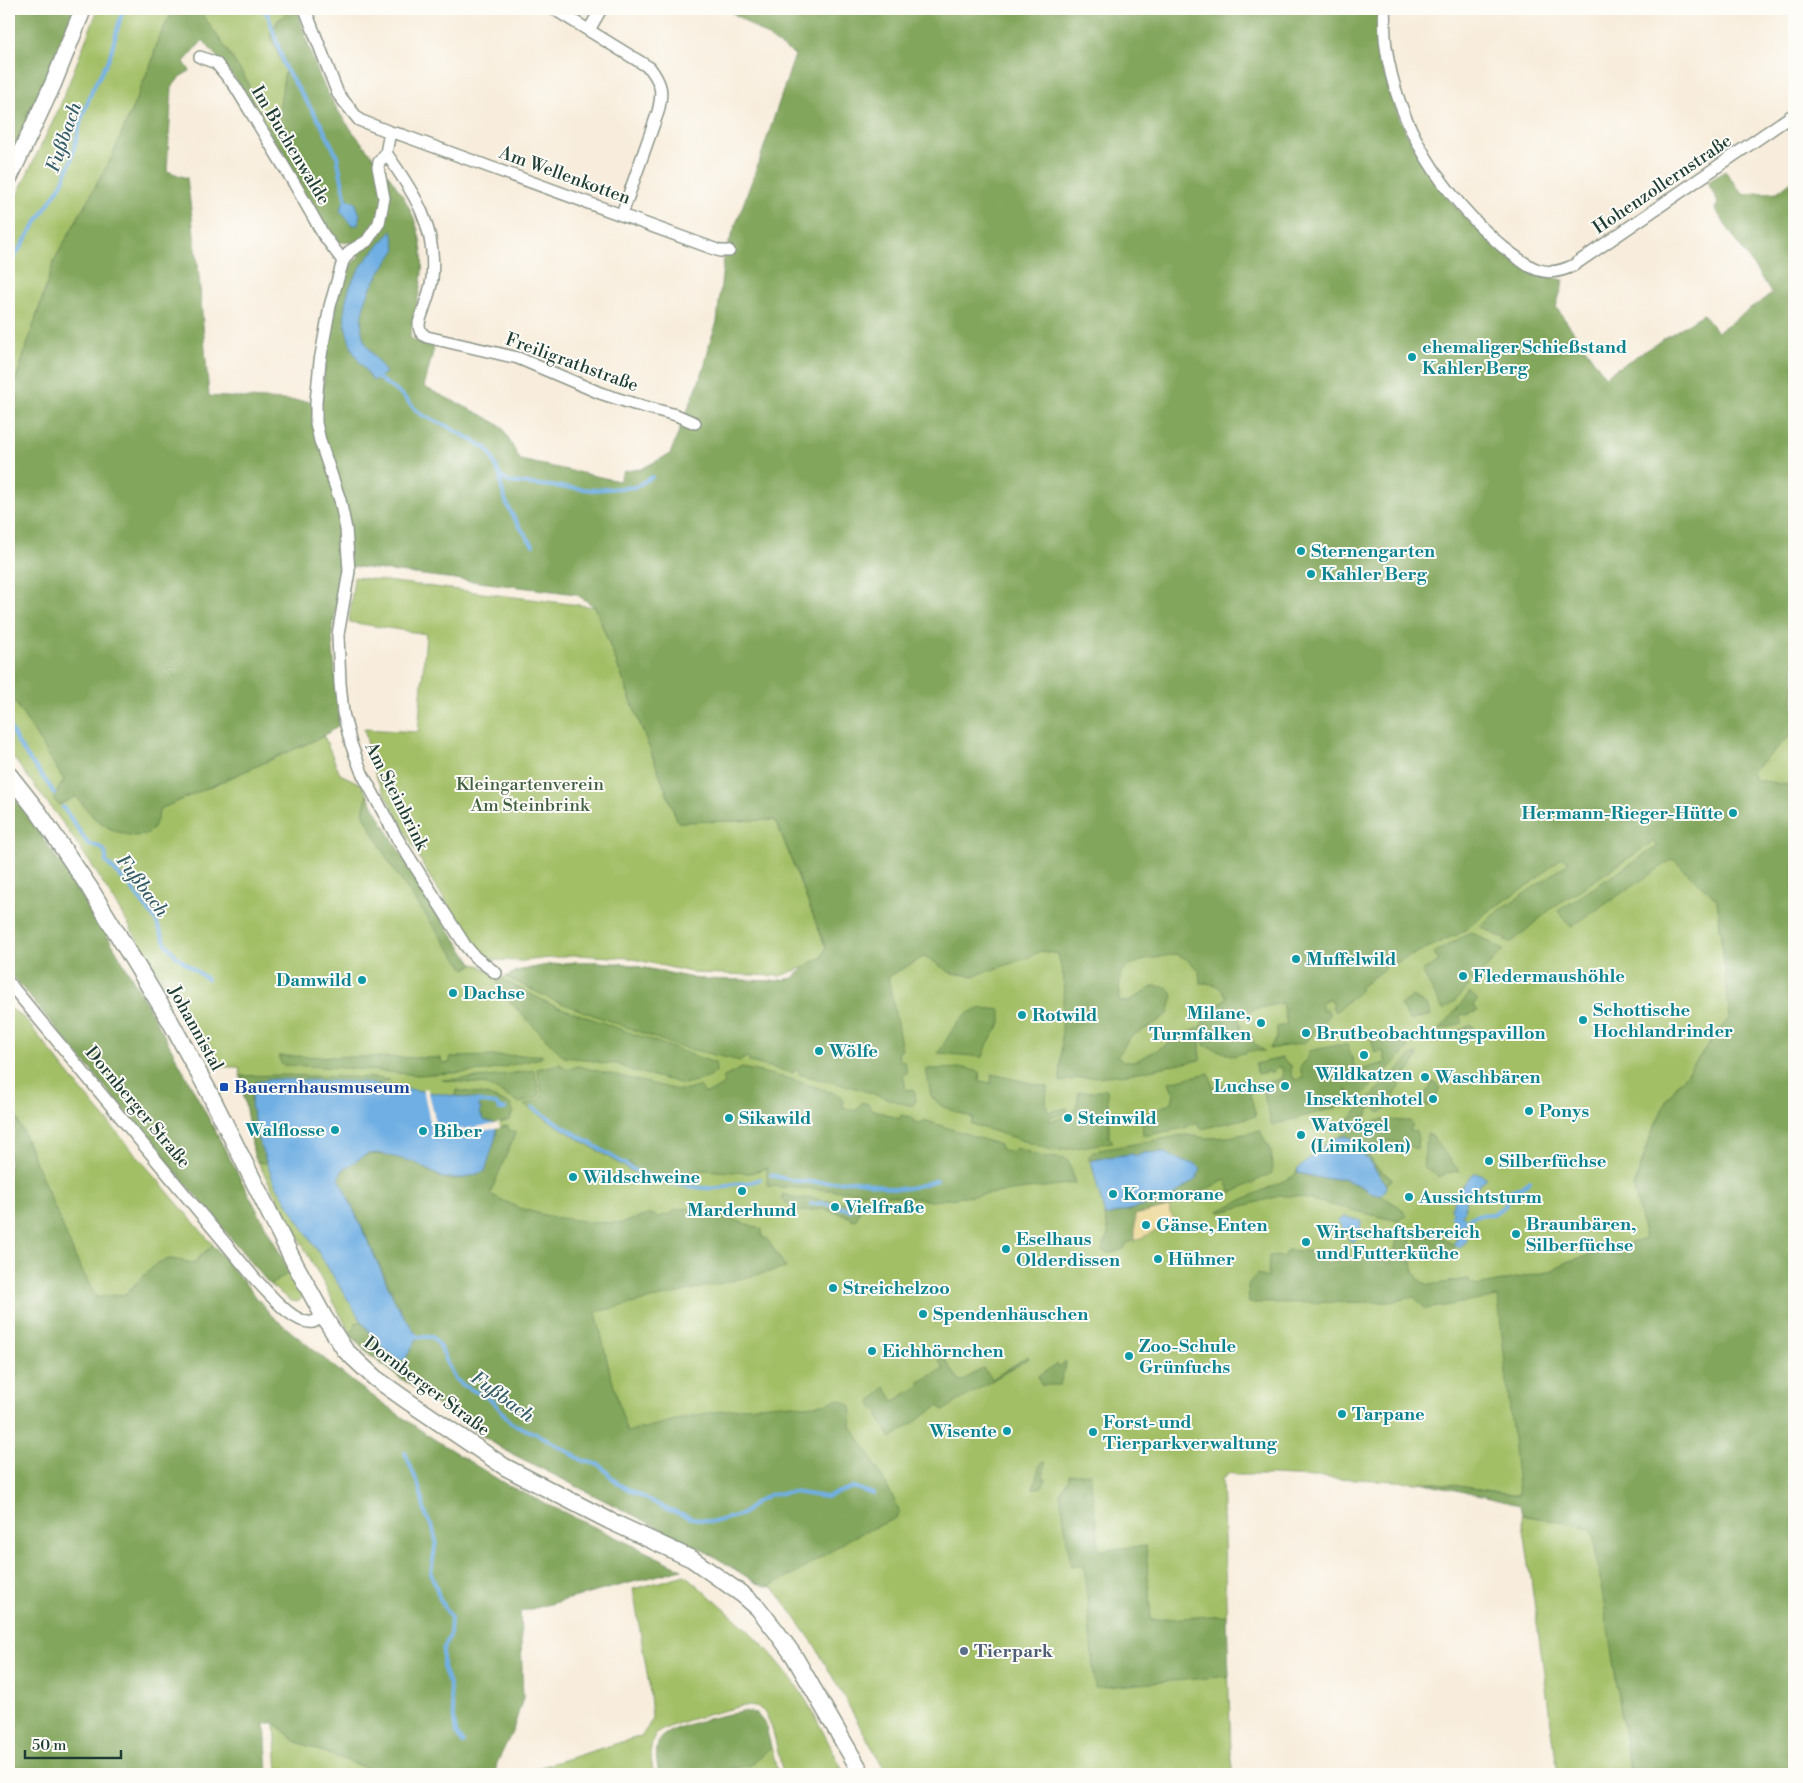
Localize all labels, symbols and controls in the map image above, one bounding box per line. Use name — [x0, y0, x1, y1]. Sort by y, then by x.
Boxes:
street label: Im Buchenwalde — [246, 81, 335, 209]
water label: Fußbach — [41, 99, 87, 176]
street label: Hohenzollernstraße — [1588, 129, 1736, 239]
street label: Am Wellenkotten — [495, 141, 634, 210]
street label: Freiligrathstraße — [502, 328, 641, 397]
place label: ehemaliger Schießstand Kahler Berg — [1422, 336, 1627, 380]
marker: ehemaliger Schießstand Kahler Berg — [1406, 351, 1418, 363]
place label: Sternengarten — [1311, 540, 1435, 563]
marker: Sternengarten — [1295, 545, 1307, 557]
place label: Kahler Berg — [1321, 563, 1428, 586]
marker: Kahler Berg — [1305, 568, 1317, 580]
street label: Am Steinbrink — [359, 737, 434, 856]
park label: Kleingartenverein Am Steinbrink — [456, 773, 604, 817]
place label: Hermann-Rieger-Hütte — [1522, 802, 1723, 825]
marker: Hermann-Rieger-Hütte — [1727, 807, 1739, 819]
water label: Fußbach — [111, 849, 174, 922]
place label: Muffelwild — [1306, 948, 1396, 971]
marker: Muffelwild — [1290, 953, 1302, 965]
place label: Fledermaushöhle — [1473, 965, 1625, 988]
place label: Damwild — [276, 969, 352, 992]
marker: Fledermaushöhle — [1457, 970, 1469, 982]
marker: Damwild — [356, 974, 368, 986]
street label: Johannistal — [162, 981, 229, 1076]
place label: Dachse — [463, 982, 525, 1005]
marker: Dachse — [447, 987, 459, 999]
place label: Schottische Hochlandrinder — [1593, 999, 1733, 1043]
place label: Milane, Turmfalken — [1149, 1002, 1251, 1046]
place label: Rotwild — [1032, 1004, 1097, 1027]
marker: Rotwild — [1016, 1009, 1028, 1021]
marker: Schottische Hochlandrinder — [1577, 1014, 1589, 1026]
marker: Milane, Turmfalken — [1255, 1017, 1267, 1029]
place label: Brutbeobachtungspavillon — [1316, 1022, 1546, 1045]
marker: Brutbeobachtungspavillon — [1300, 1027, 1312, 1039]
place label: Wölfe — [828, 1040, 878, 1063]
street label: Dornberger Straße — [80, 1042, 195, 1173]
marker: Wölfe — [813, 1045, 825, 1057]
marker: Wildkatzen — [1358, 1049, 1370, 1061]
place label: Wildkatzen — [1314, 1063, 1413, 1086]
place label: Waschbären — [1434, 1066, 1540, 1089]
marker: Waschbären — [1419, 1071, 1431, 1083]
place label: Luchse — [1214, 1075, 1275, 1098]
place label: Bauernhausmuseum — [234, 1076, 411, 1099]
marker: Luchse — [1279, 1080, 1291, 1092]
marker: Bauernhausmuseum — [218, 1081, 230, 1093]
place label: Insektenhotel — [1306, 1088, 1423, 1111]
marker: Insektenhotel — [1427, 1093, 1439, 1105]
place label: Ponys — [1539, 1100, 1589, 1123]
marker: Ponys — [1523, 1105, 1535, 1117]
place label: Sikawild — [739, 1107, 811, 1130]
place label: Steinwild — [1078, 1107, 1157, 1130]
marker: Sikawild — [723, 1112, 735, 1124]
marker: Steinwild — [1062, 1112, 1074, 1124]
place label: Watvögel (Limikolen) — [1310, 1114, 1411, 1158]
place label: Walflosse — [244, 1119, 325, 1142]
place label: Biber — [433, 1120, 482, 1143]
marker: Walflosse — [329, 1124, 341, 1136]
marker: Biber — [417, 1125, 429, 1137]
marker: Watvögel (Limikolen) — [1295, 1129, 1307, 1141]
place label: Silberfüchse — [1499, 1150, 1607, 1173]
marker: Silberfüchse — [1483, 1155, 1495, 1167]
place label: Wildschweine — [582, 1166, 700, 1189]
marker: Wildschweine — [567, 1171, 579, 1183]
place label: Kormorane — [1123, 1183, 1224, 1206]
marker: Marderhund — [736, 1185, 748, 1197]
place label: Aussichtsturm — [1418, 1186, 1543, 1209]
marker: Kormorane — [1107, 1188, 1119, 1200]
marker: Aussichtsturm — [1403, 1191, 1415, 1203]
place label: Vielfraße — [844, 1196, 925, 1219]
place label: Marderhund — [687, 1199, 797, 1222]
marker: Vielfraße — [829, 1201, 841, 1213]
place label: Braunbären, Silberfüchse — [1526, 1213, 1637, 1257]
place label: Gänse, Enten — [1156, 1214, 1268, 1237]
marker: Gänse, Enten — [1140, 1219, 1152, 1231]
place label: Wirtschaftsbereich und Futterküche — [1315, 1221, 1480, 1265]
place label: Eselhaus Olderdissen — [1016, 1228, 1120, 1272]
marker: Braunbären, Silberfüchse — [1510, 1228, 1522, 1240]
marker: Wirtschaftsbereich und Futterküche — [1300, 1236, 1312, 1248]
marker: Eselhaus Olderdissen — [1000, 1243, 1012, 1255]
place label: Hühner — [1168, 1248, 1235, 1271]
marker: Hühner — [1152, 1253, 1164, 1265]
place label: Streichelzoo — [843, 1277, 950, 1300]
marker: Streichelzoo — [827, 1282, 839, 1294]
place label: Spendenhäuschen — [933, 1303, 1088, 1326]
marker: Spendenhäuschen — [917, 1308, 929, 1320]
street label: Dornberger Straße — [359, 1331, 494, 1441]
place label: Zoo-Schule Grünfuchs — [1139, 1335, 1237, 1379]
place label: Eichhörnchen — [882, 1340, 1004, 1363]
marker: Eichhörnchen — [866, 1345, 878, 1357]
marker: Zoo-Schule Grünfuchs — [1123, 1350, 1135, 1362]
water label: Fußbach — [466, 1366, 539, 1428]
place label: Tarpane — [1352, 1403, 1425, 1426]
marker: Tarpane — [1336, 1408, 1348, 1420]
place label: Forst- und Tierparkverwaltung — [1103, 1411, 1278, 1455]
place label: Wisente — [928, 1420, 997, 1443]
marker: Wisente — [1001, 1425, 1013, 1437]
marker: Forst- und Tierparkverwaltung — [1087, 1426, 1099, 1438]
place label: Tierpark — [974, 1640, 1054, 1663]
marker: Tierpark — [958, 1645, 970, 1657]
scale bar — [25, 1728, 121, 1760]
text: 50 m — [32, 1736, 66, 1755]

